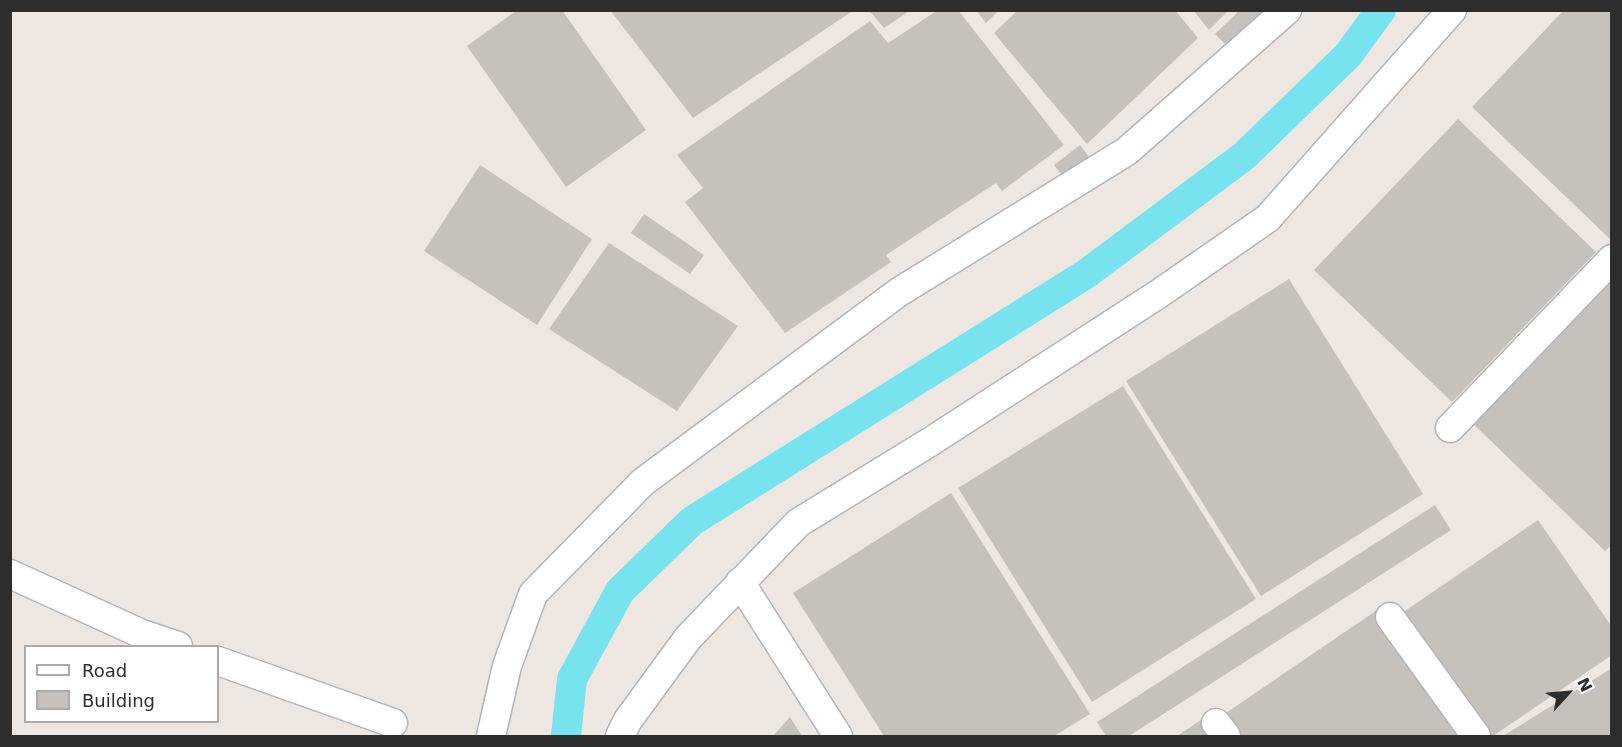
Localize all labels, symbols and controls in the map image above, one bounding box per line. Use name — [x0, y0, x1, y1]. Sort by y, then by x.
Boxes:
legend — [24, 645, 219, 723]
text: Road — [82, 660, 127, 681]
north arrow — [1538, 663, 1598, 723]
text: N — [1573, 675, 1596, 695]
text: Building — [82, 690, 155, 711]

